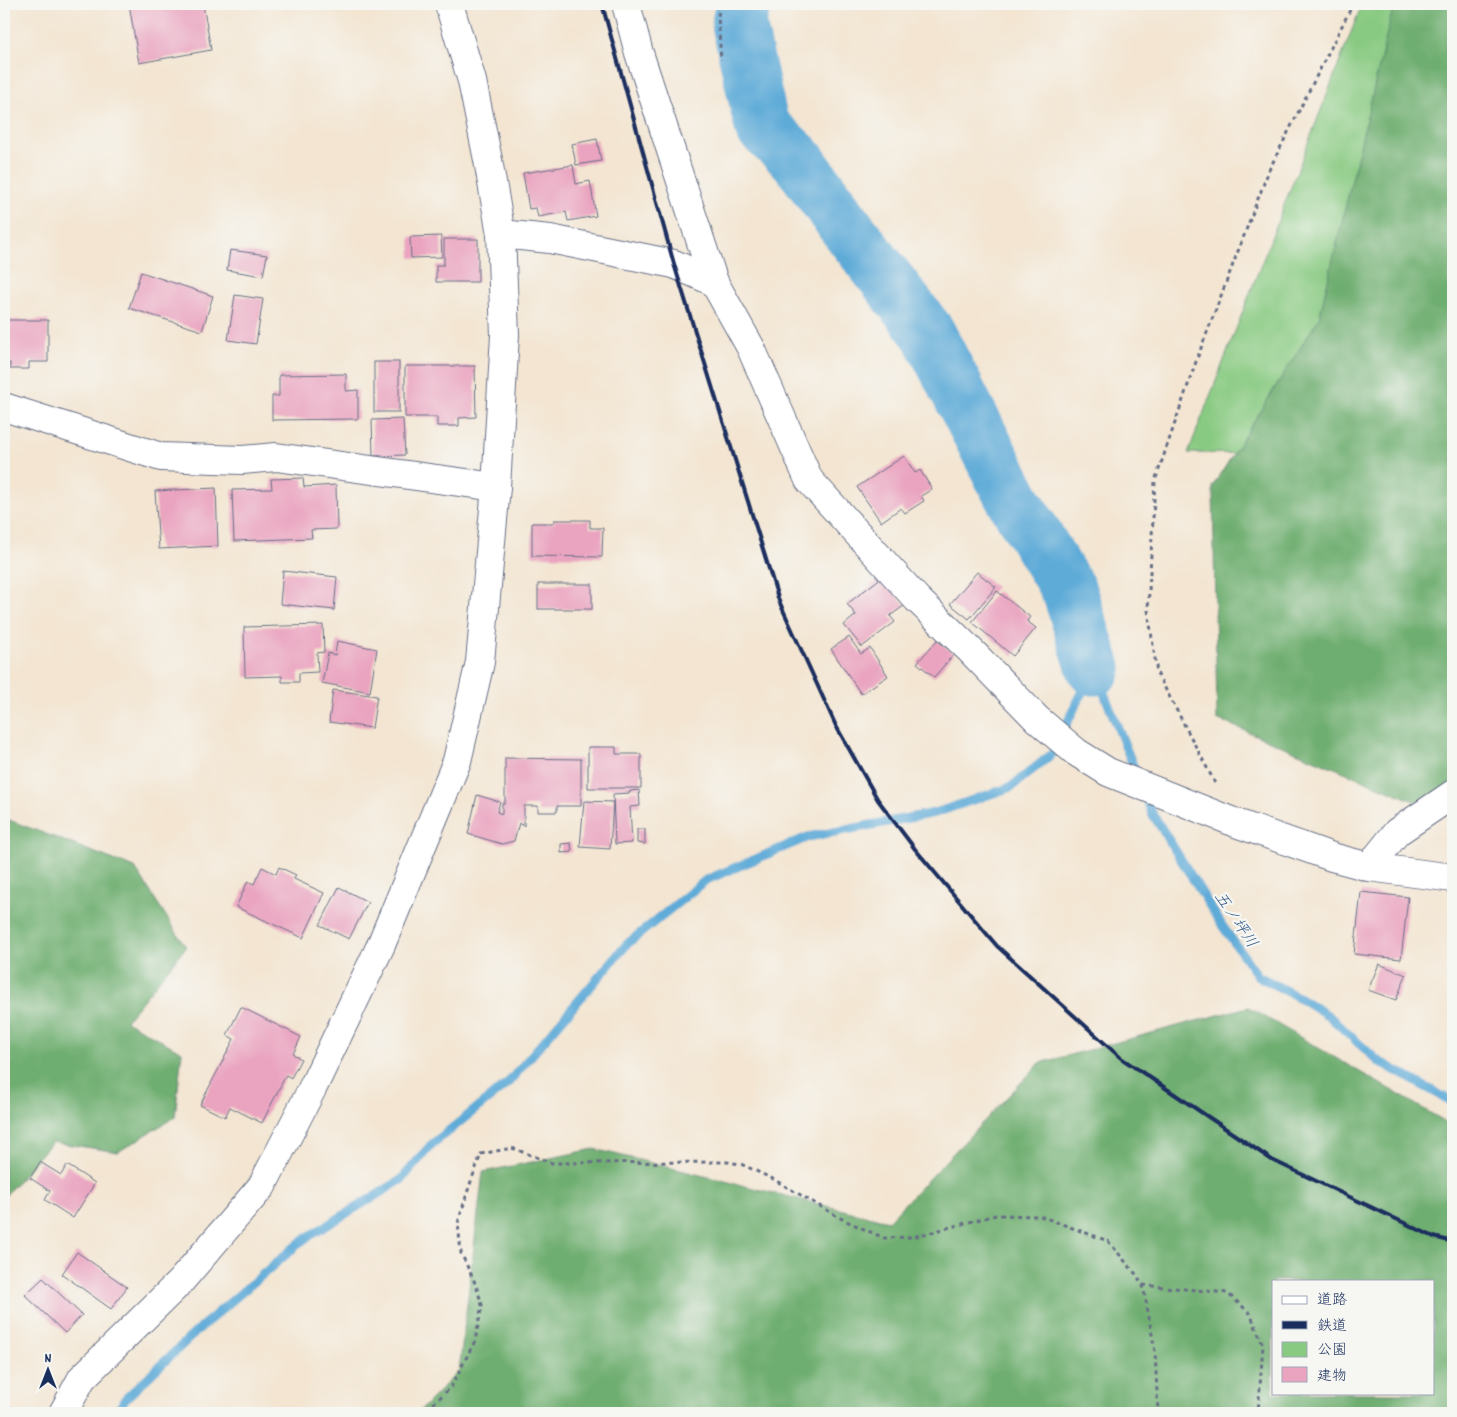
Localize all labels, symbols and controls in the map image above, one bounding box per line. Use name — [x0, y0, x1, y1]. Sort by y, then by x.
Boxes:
water label: 五ノ坪川 — [1207, 887, 1262, 953]
legend — [1272, 1280, 1434, 1394]
text: 道路 — [1317, 1290, 1347, 1312]
text: 鉄道 — [1317, 1316, 1347, 1338]
text: 公園 — [1317, 1340, 1347, 1362]
north arrow — [22, 1344, 72, 1394]
text: N — [45, 1349, 52, 1369]
text: 建物 — [1317, 1366, 1347, 1388]

